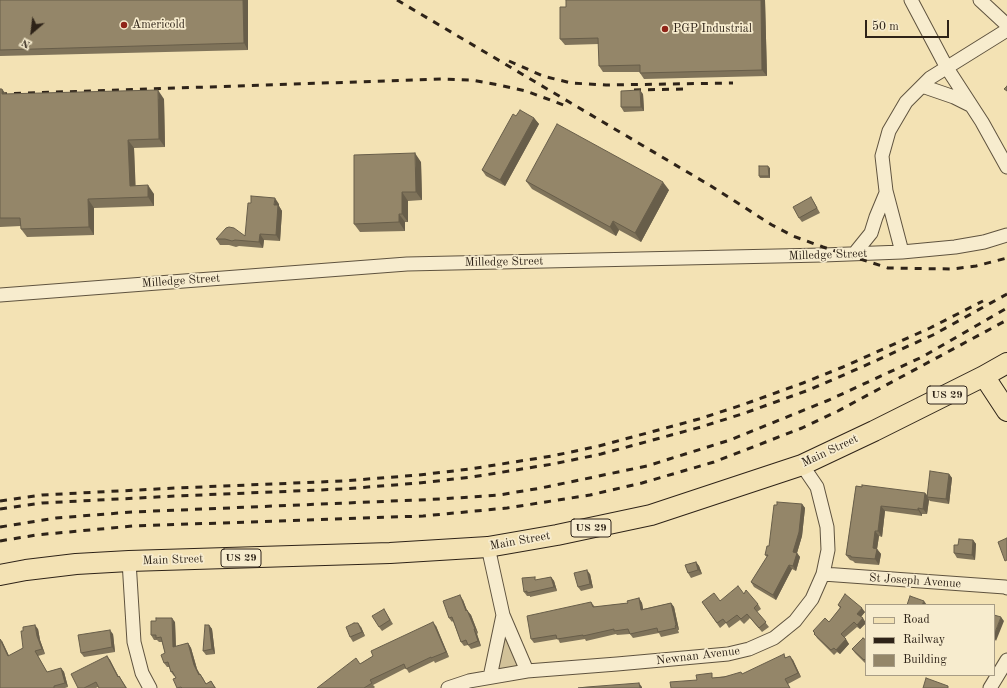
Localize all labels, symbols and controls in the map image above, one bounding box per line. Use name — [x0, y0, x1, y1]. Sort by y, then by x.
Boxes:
north arrow — [12, 12, 52, 52]
scale bar — [867, 12, 951, 38]
place label: Americold — [132, 18, 185, 32]
marker: Americold — [119, 20, 129, 30]
text: 50 m — [872, 21, 899, 33]
place label: PGP Industrial — [673, 22, 752, 36]
marker: PGP Industrial — [660, 24, 670, 34]
text: N — [20, 36, 32, 50]
street label: Milledge Street — [788, 246, 868, 264]
street label: Milledge Street — [465, 254, 543, 270]
street label: Milledge Street — [141, 271, 221, 291]
road number: US 29 — [927, 386, 967, 404]
street label: Main Street — [799, 432, 861, 470]
road number: US 29 — [571, 519, 611, 537]
street label: Main Street — [489, 529, 551, 553]
road number: US 29 — [221, 549, 261, 567]
street label: Main Street — [142, 552, 204, 568]
street label: St Joseph Avenue — [868, 571, 962, 591]
legend — [865, 604, 995, 676]
text: Road — [903, 614, 930, 626]
text: Railway — [903, 634, 945, 646]
street label: Newnan Avenue — [655, 644, 741, 668]
text: Building — [903, 654, 947, 666]

